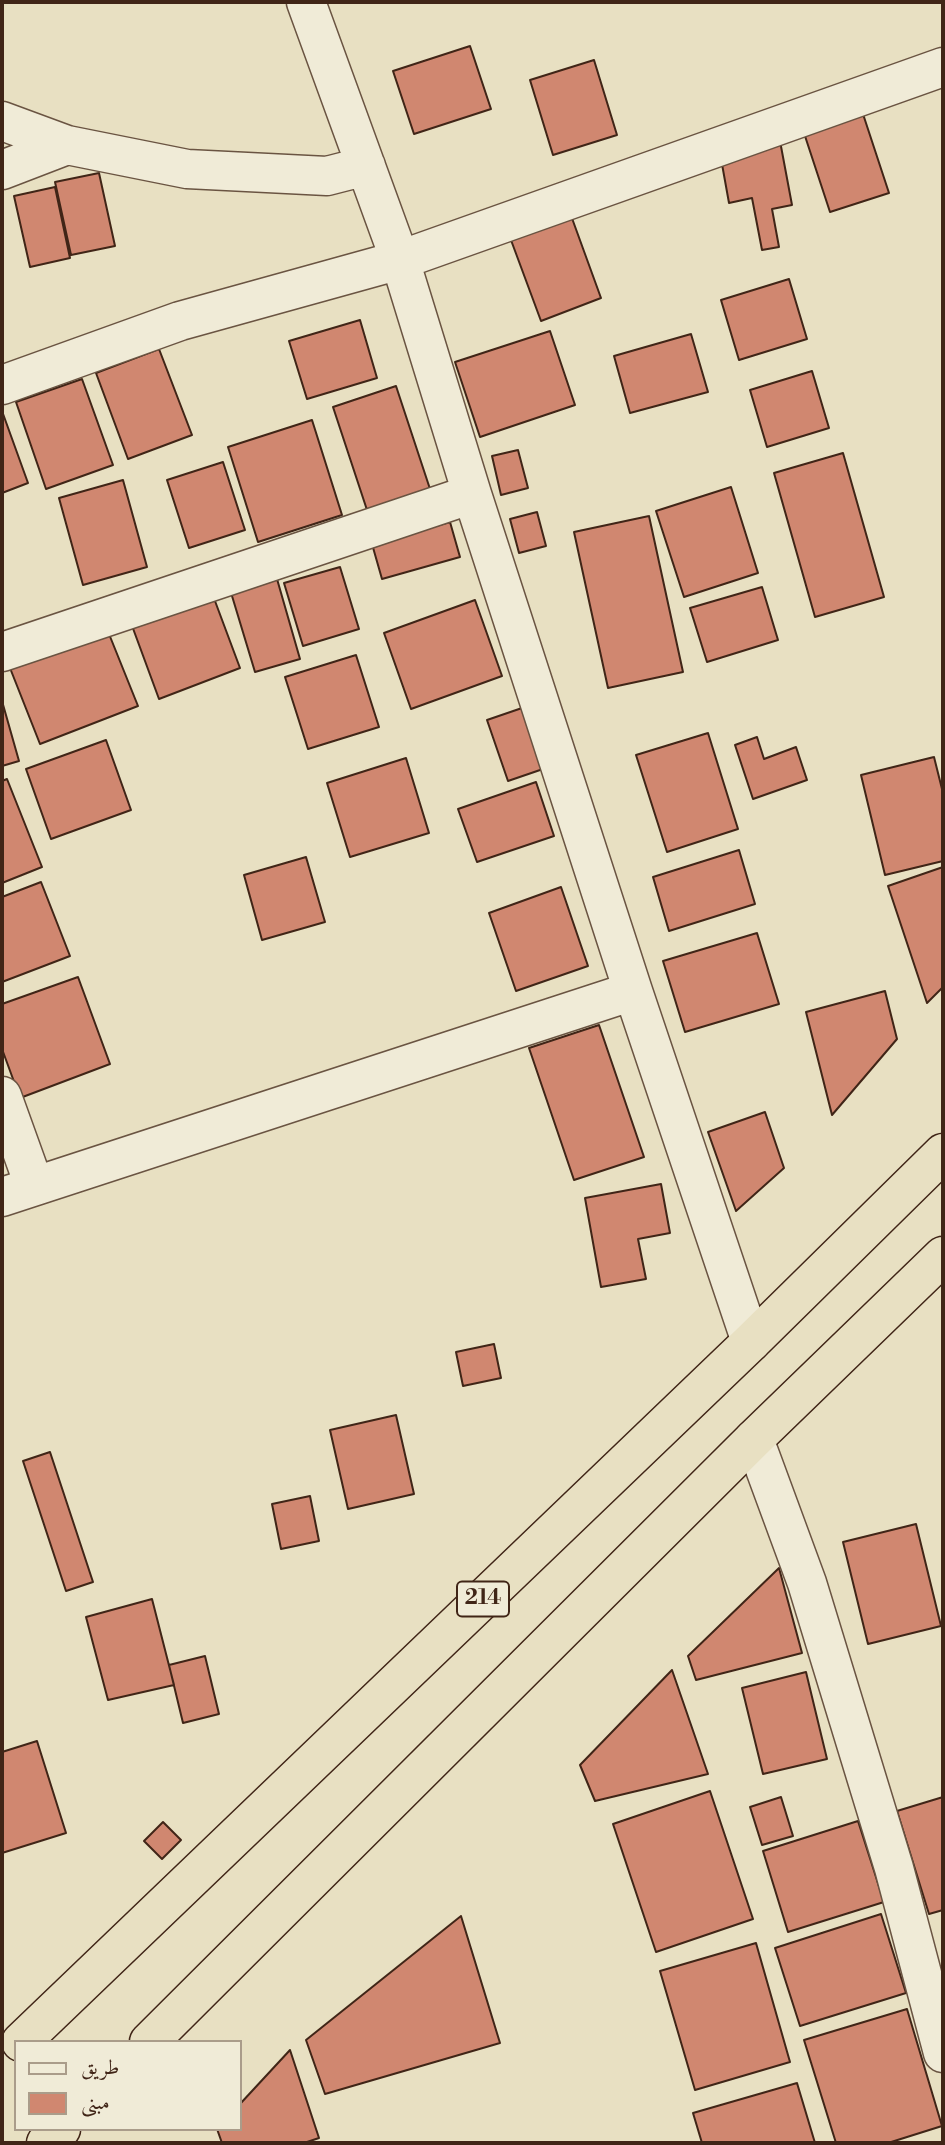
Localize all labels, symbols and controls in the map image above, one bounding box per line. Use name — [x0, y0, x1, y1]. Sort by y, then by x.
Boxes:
road number: 214 — [457, 1582, 509, 1616]
legend — [14, 2040, 242, 2131]
text: طريق — [81, 2055, 119, 2081]
text: مبنى — [81, 2090, 110, 2116]

